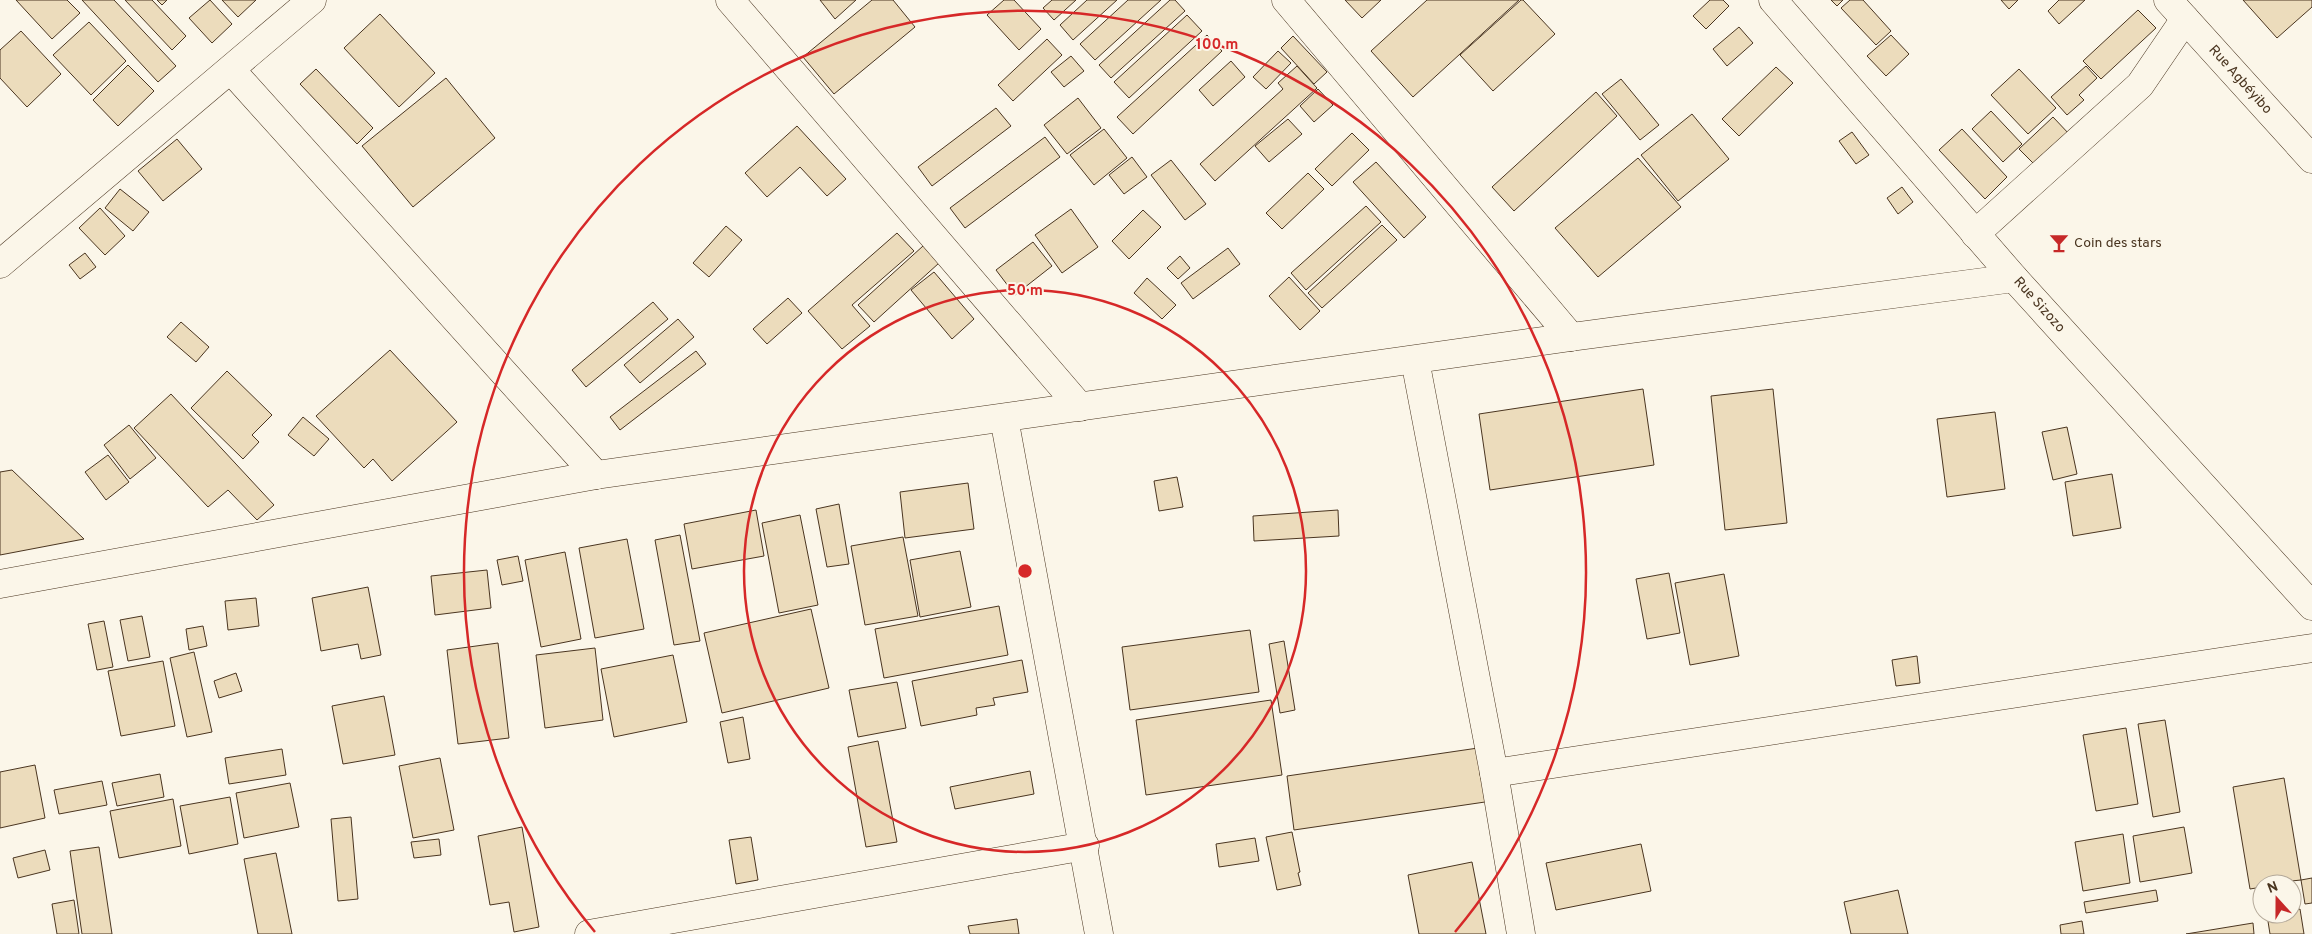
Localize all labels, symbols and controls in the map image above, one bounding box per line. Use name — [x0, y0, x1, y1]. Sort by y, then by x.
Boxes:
text: 100 m — [1196, 36, 1238, 55]
street label: Rue Agbéyibo — [2205, 42, 2276, 118]
bar icon: Coin des stars — [2048, 232, 2070, 254]
place label: Coin des stars — [2074, 235, 2162, 252]
street label: Rue Sizozo — [2010, 274, 2069, 336]
text: 50 m — [1007, 282, 1043, 301]
centre of rings — [1016, 562, 1034, 580]
north arrow — [2252, 874, 2302, 924]
text: N — [2265, 879, 2281, 898]

